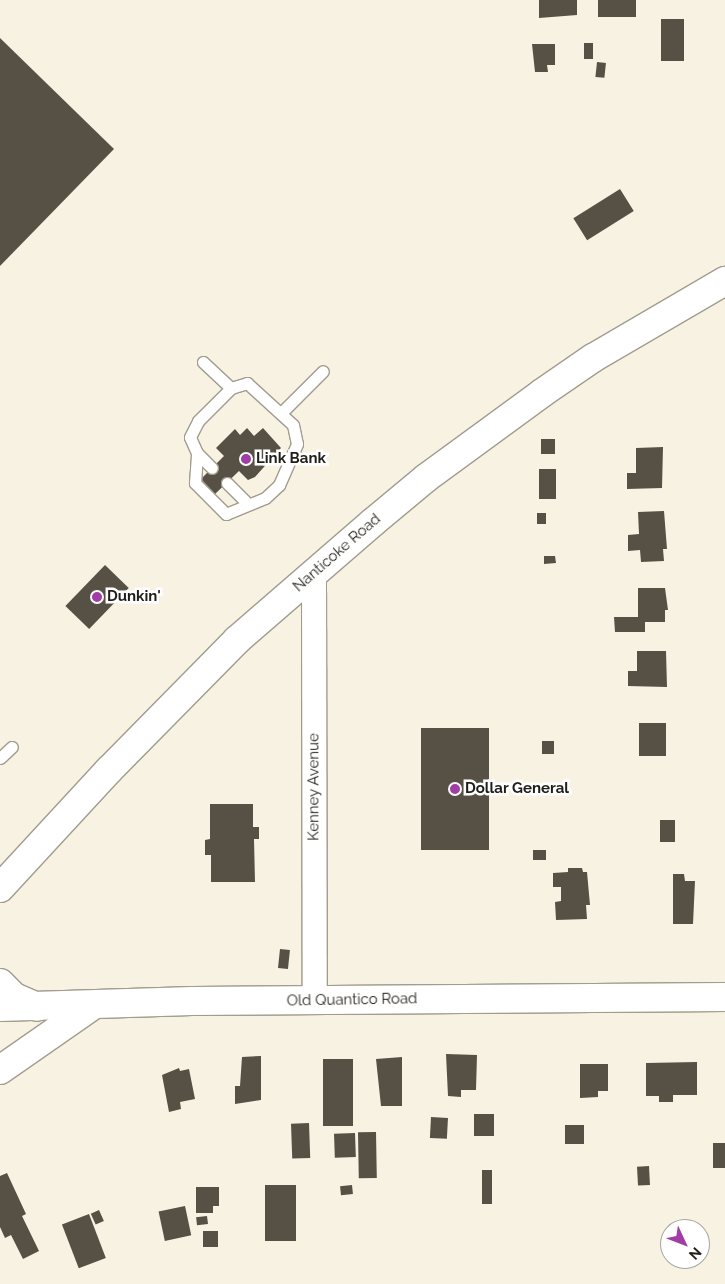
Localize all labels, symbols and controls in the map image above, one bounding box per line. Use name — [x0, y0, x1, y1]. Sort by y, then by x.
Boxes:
place label: Link Bank — [256, 450, 326, 468]
marker: Link Bank — [240, 453, 252, 465]
street label: Nanticoke Road — [290, 510, 384, 596]
place label: Dunkin' — [107, 588, 161, 606]
marker: Dunkin' — [91, 591, 103, 603]
street label: Kenney Avenue — [305, 733, 323, 841]
place label: Dollar General — [465, 780, 569, 798]
marker: Dollar General — [449, 783, 461, 795]
street label: Old Quantico Road — [287, 990, 417, 1010]
north arrow — [660, 1219, 710, 1269]
text: N — [686, 1244, 705, 1263]

